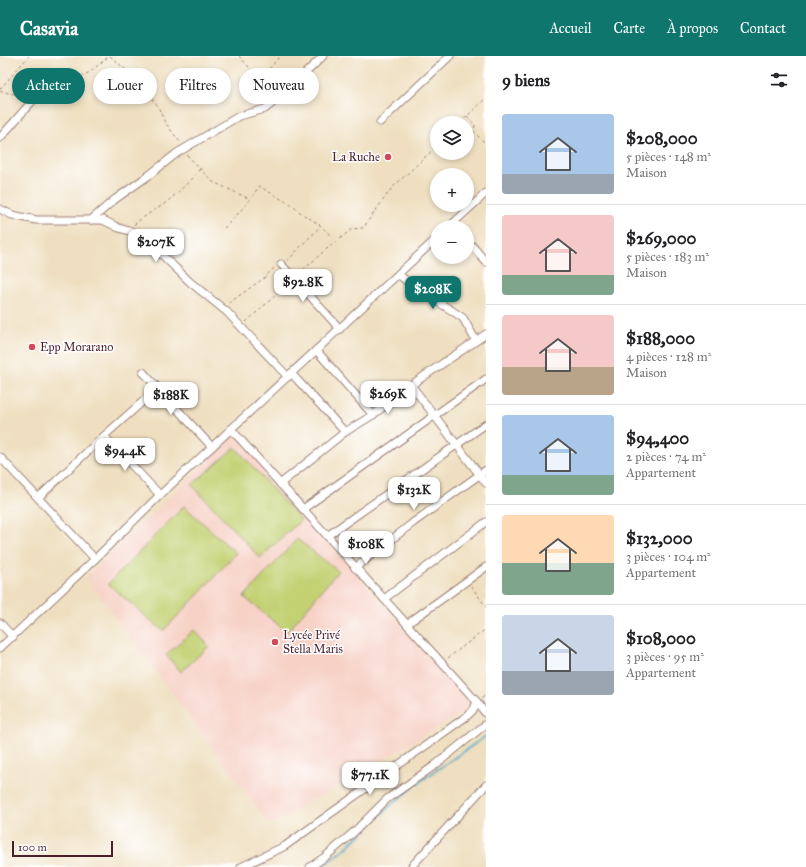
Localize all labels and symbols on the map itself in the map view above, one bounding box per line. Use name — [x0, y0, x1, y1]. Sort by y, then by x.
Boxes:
place label: La Ruche — [332, 150, 380, 164]
marker: La Ruche — [383, 152, 393, 162]
pin: $207K — [128, 229, 184, 263]
pin: $92.8K — [270, 269, 336, 303]
pin: $208K — [405, 276, 461, 310]
place label: Epp Morarano — [40, 340, 113, 354]
marker: Epp Morarano — [27, 342, 37, 352]
pin: $269K — [360, 381, 416, 415]
pin: $188K — [143, 382, 199, 416]
pin: $94.4K — [92, 438, 158, 472]
pin: $132K — [386, 477, 442, 511]
pin: $108K — [338, 531, 394, 565]
place label: Lycée Privé Stella Maris — [283, 628, 343, 656]
marker: Lycée Privé Stella Maris — [270, 637, 280, 647]
pin: $77.1K — [337, 762, 403, 796]
scale bar — [12, 839, 113, 858]

